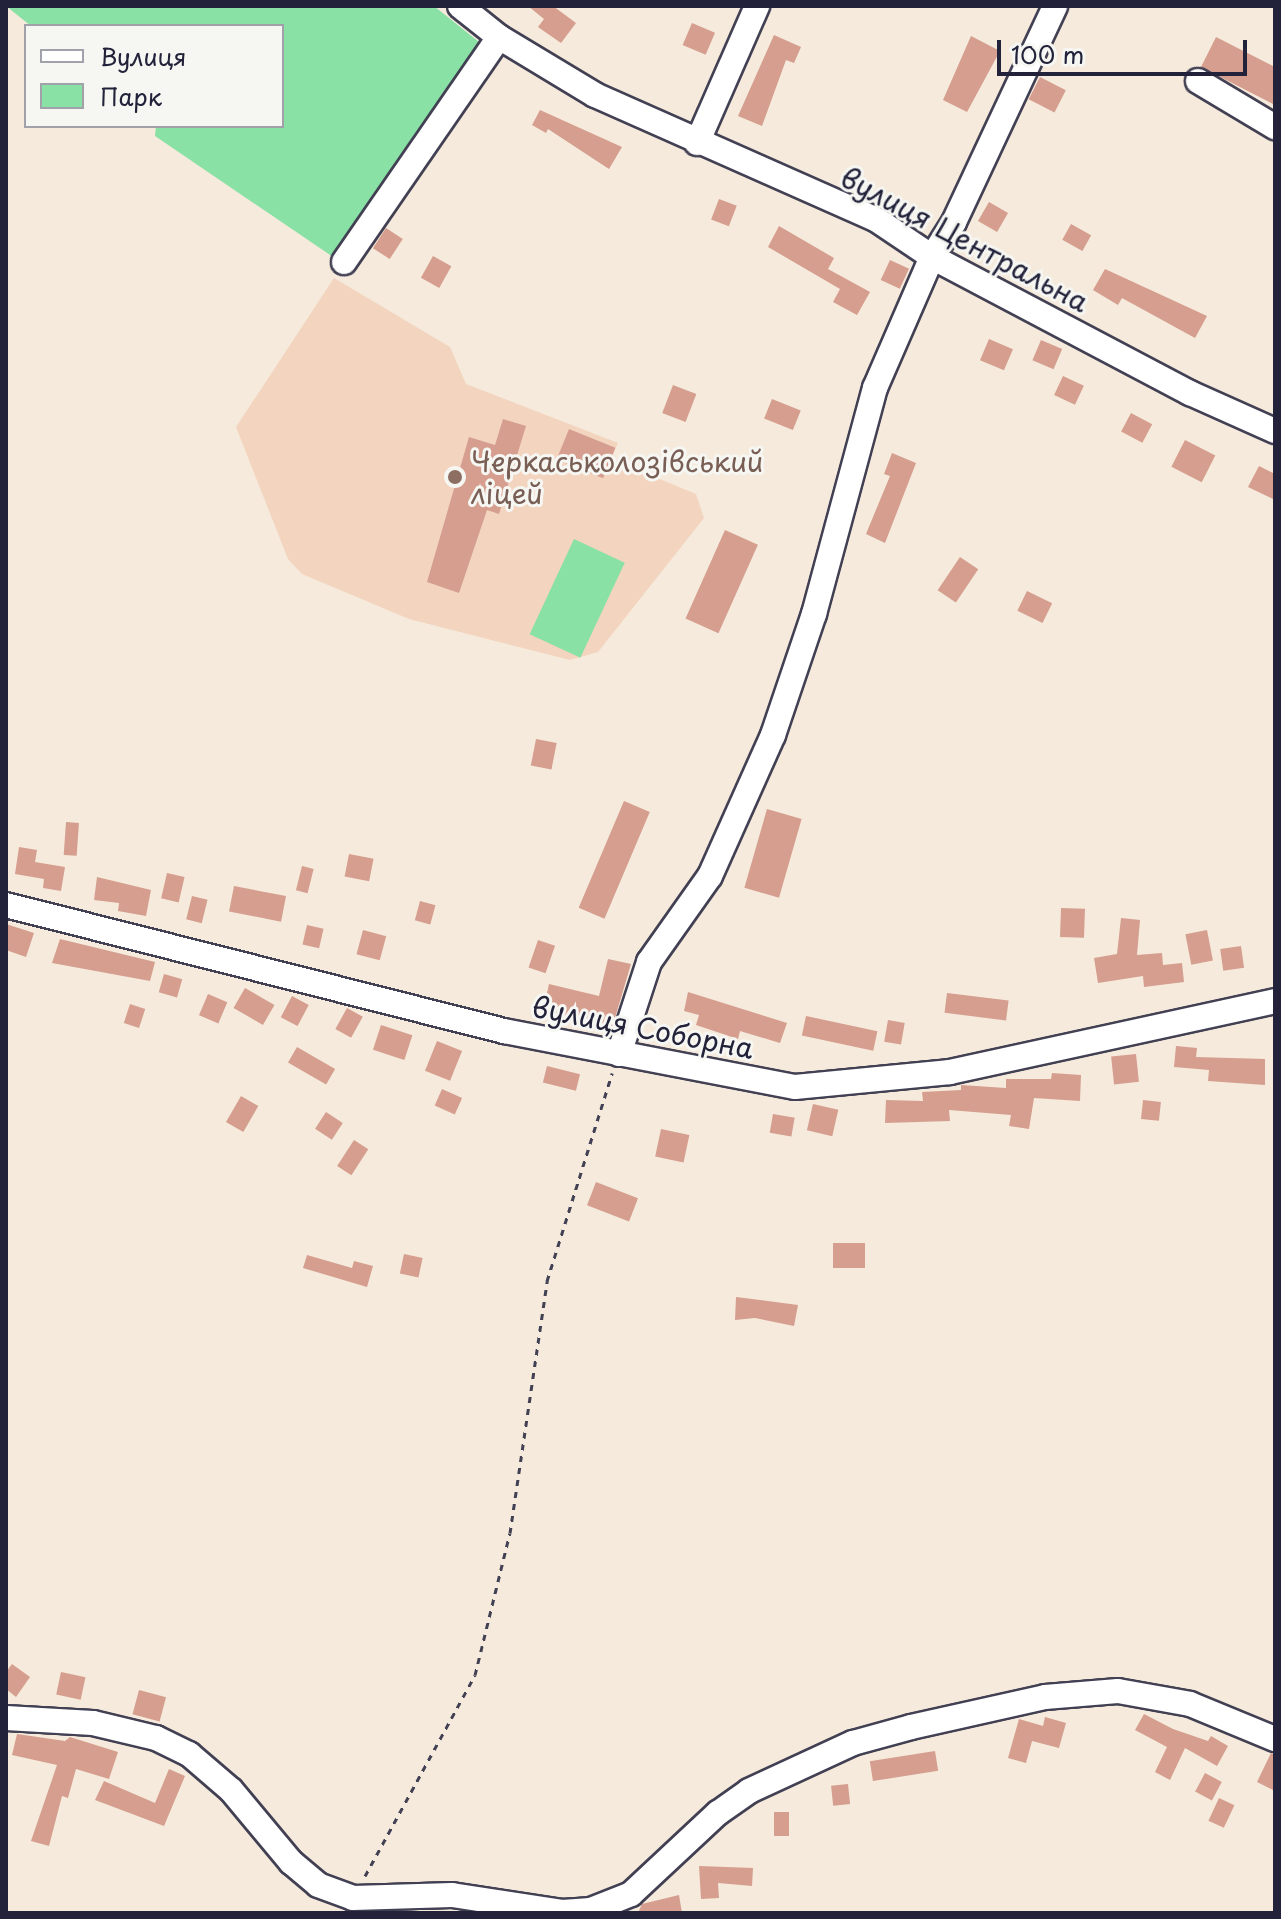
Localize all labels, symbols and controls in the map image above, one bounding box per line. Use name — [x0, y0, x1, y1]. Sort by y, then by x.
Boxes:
legend — [24, 24, 284, 128]
scale bar — [1001, 24, 1251, 74]
text: 100 m — [1011, 36, 1084, 72]
text: Вулиця — [100, 38, 186, 74]
text: Парк — [100, 78, 162, 114]
street label: вулиця Центральна — [836, 160, 1094, 318]
place label: Черкаськолозівський ліцей — [471, 444, 763, 510]
marker: Черкаськолозівський ліцей — [446, 468, 464, 486]
street label: вулиця Соборна — [529, 989, 757, 1065]

